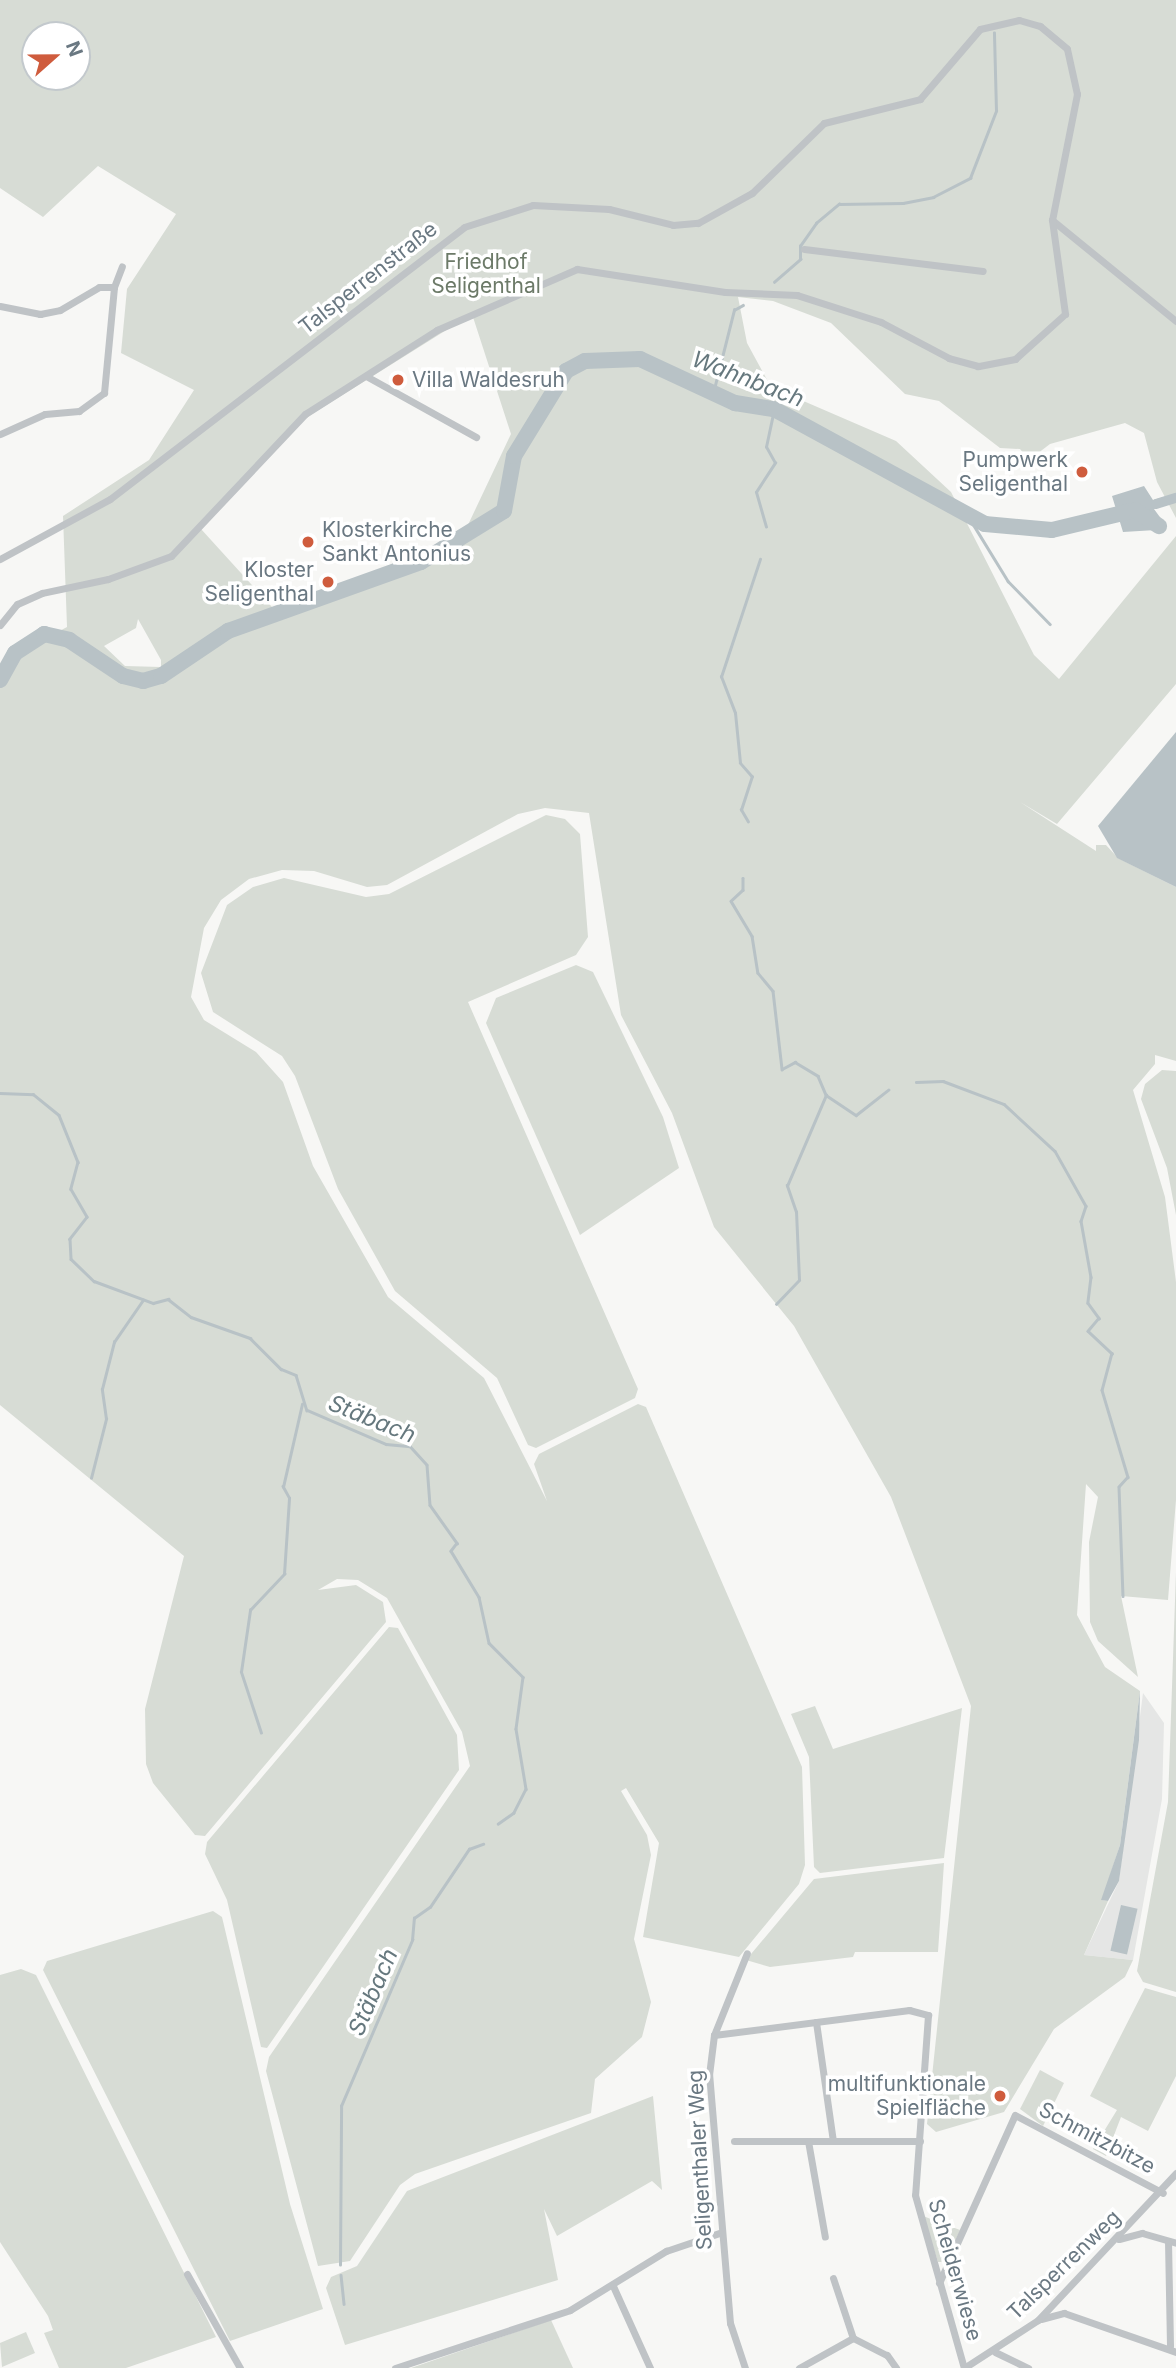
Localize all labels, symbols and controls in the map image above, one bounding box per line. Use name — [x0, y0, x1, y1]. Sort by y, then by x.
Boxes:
north arrow — [21, 21, 91, 91]
text: N — [61, 38, 88, 60]
street label: Talsperrenstraße — [294, 216, 442, 340]
park label: Friedhof Seligenthal — [431, 249, 541, 299]
water label: Wahnbach — [688, 345, 808, 413]
place label: Villa Waldesruh — [412, 367, 565, 393]
marker: Villa Waldesruh — [390, 372, 406, 388]
place label: Pumpwerk Seligenthal — [958, 447, 1068, 497]
marker: Pumpwerk Seligenthal — [1074, 464, 1090, 480]
place label: Klosterkirche Sankt Antonius — [322, 517, 471, 567]
marker: Klosterkirche Sankt Antonius — [300, 534, 316, 550]
place label: Kloster Seligenthal — [204, 557, 314, 607]
marker: Kloster Seligenthal — [320, 574, 336, 590]
water label: Stäbach — [324, 1389, 420, 1449]
water label: Stäbach — [342, 1945, 404, 2039]
street label: Seligenthaler Weg — [683, 2069, 717, 2251]
place label: multifunktionale Spielfläche — [828, 2071, 986, 2121]
marker: multifunktionale Spielfläche — [992, 2088, 1008, 2104]
street label: Schmitzbitze — [1034, 2097, 1160, 2179]
street label: Scheiderwiese — [923, 2196, 987, 2344]
street label: Talsperrenweg — [1002, 2205, 1126, 2325]

